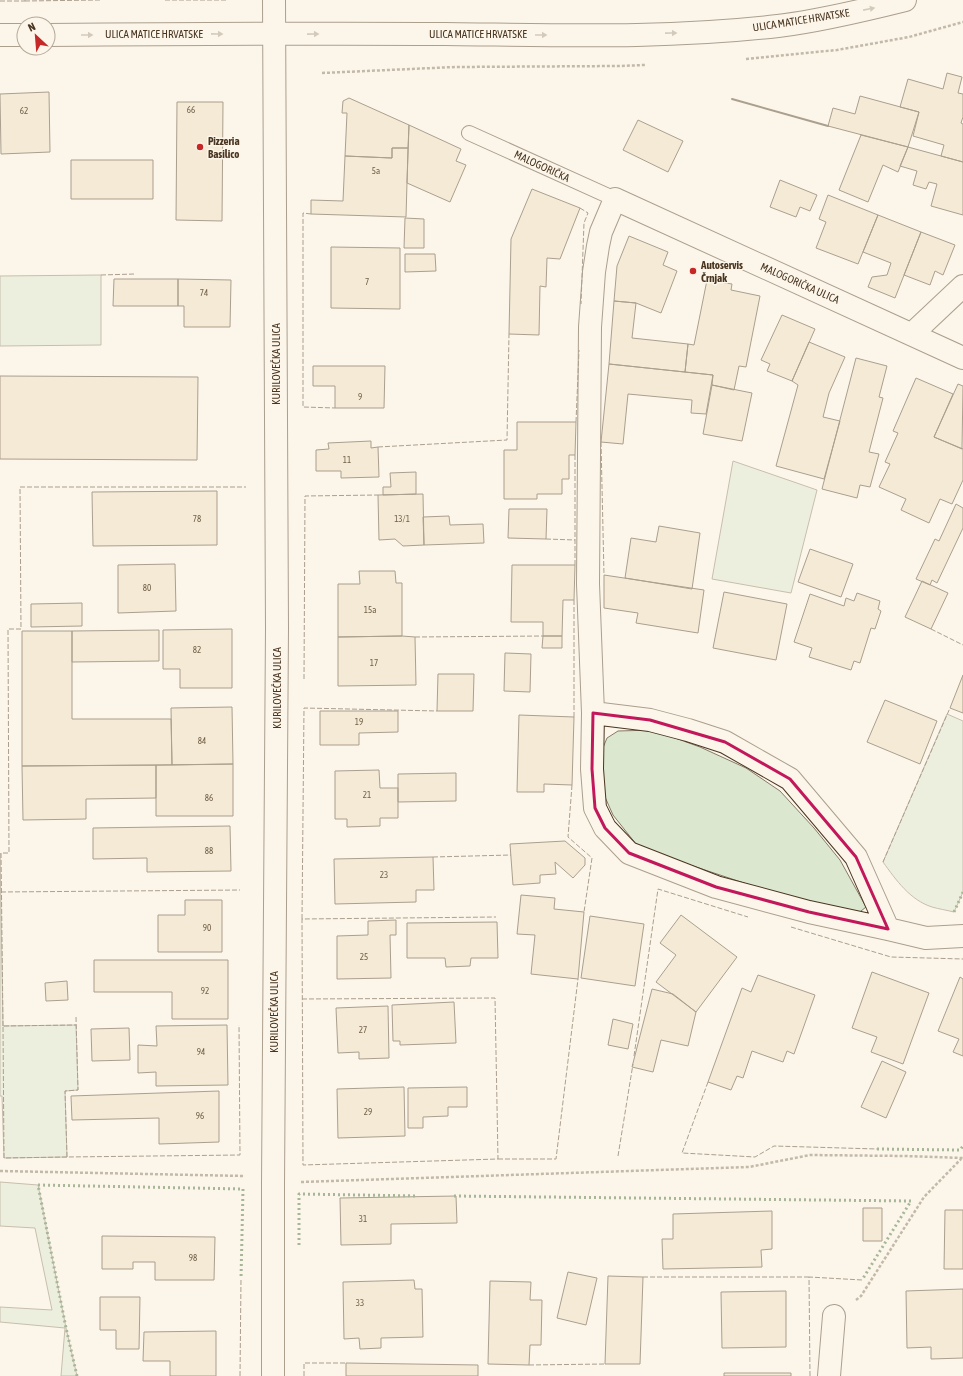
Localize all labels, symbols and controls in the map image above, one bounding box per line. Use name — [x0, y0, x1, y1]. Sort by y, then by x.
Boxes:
one-way arrow — [863, 5, 876, 11]
street label: ULICA MATICE HRVATSKE — [752, 6, 851, 34]
north arrow — [16, 16, 56, 56]
text: N — [26, 20, 37, 34]
street label: ULICA MATICE HRVATSKE — [105, 28, 203, 40]
street label: ULICA MATICE HRVATSKE — [429, 28, 527, 40]
one-way arrow — [307, 30, 319, 37]
one-way arrow — [665, 30, 678, 36]
one-way arrow — [211, 31, 224, 37]
one-way arrow — [81, 32, 94, 38]
one-way arrow — [535, 32, 548, 38]
house number: 66 — [187, 105, 195, 115]
house number: 62 — [20, 106, 28, 116]
place label: Pizzeria Basilico — [208, 135, 240, 160]
marker: Pizzeria Basilico — [195, 142, 205, 152]
street label: MALOGORIČKA — [512, 148, 572, 184]
house number: 5a — [372, 166, 380, 176]
place label: Autoservis Črnjak — [700, 259, 743, 284]
street label: MALOGORIČKA ULICA — [759, 260, 842, 306]
marker: Autoservis Črnjak — [688, 266, 698, 276]
house number: 7 — [365, 277, 369, 287]
house number: 74 — [200, 288, 208, 298]
street label: KURILOVEČKA ULICA — [270, 323, 282, 405]
house number: 9 — [358, 392, 362, 402]
house number: 11 — [343, 455, 351, 465]
house number: 78 — [193, 514, 201, 524]
house number: 13/1 — [394, 514, 410, 524]
house number: 80 — [143, 583, 151, 593]
house number: 15a — [364, 605, 376, 615]
house number: 82 — [193, 645, 201, 655]
street label: KURILOVEČKA ULICA — [271, 647, 283, 729]
house number: 17 — [370, 658, 378, 668]
house number: 19 — [355, 717, 363, 727]
house number: 84 — [198, 736, 206, 746]
house number: 21 — [363, 790, 371, 800]
house number: 86 — [205, 793, 213, 803]
house number: 88 — [205, 846, 213, 856]
house number: 23 — [380, 870, 388, 880]
house number: 90 — [203, 923, 211, 933]
house number: 25 — [360, 952, 368, 962]
street label: KURILOVEČKA ULICA — [268, 971, 280, 1053]
house number: 92 — [201, 986, 209, 996]
house number: 27 — [359, 1025, 367, 1035]
house number: 94 — [197, 1047, 205, 1057]
house number: 29 — [364, 1107, 372, 1117]
house number: 96 — [196, 1111, 204, 1121]
house number: 31 — [359, 1214, 367, 1224]
house number: 98 — [189, 1253, 197, 1263]
house number: 33 — [356, 1298, 364, 1308]

